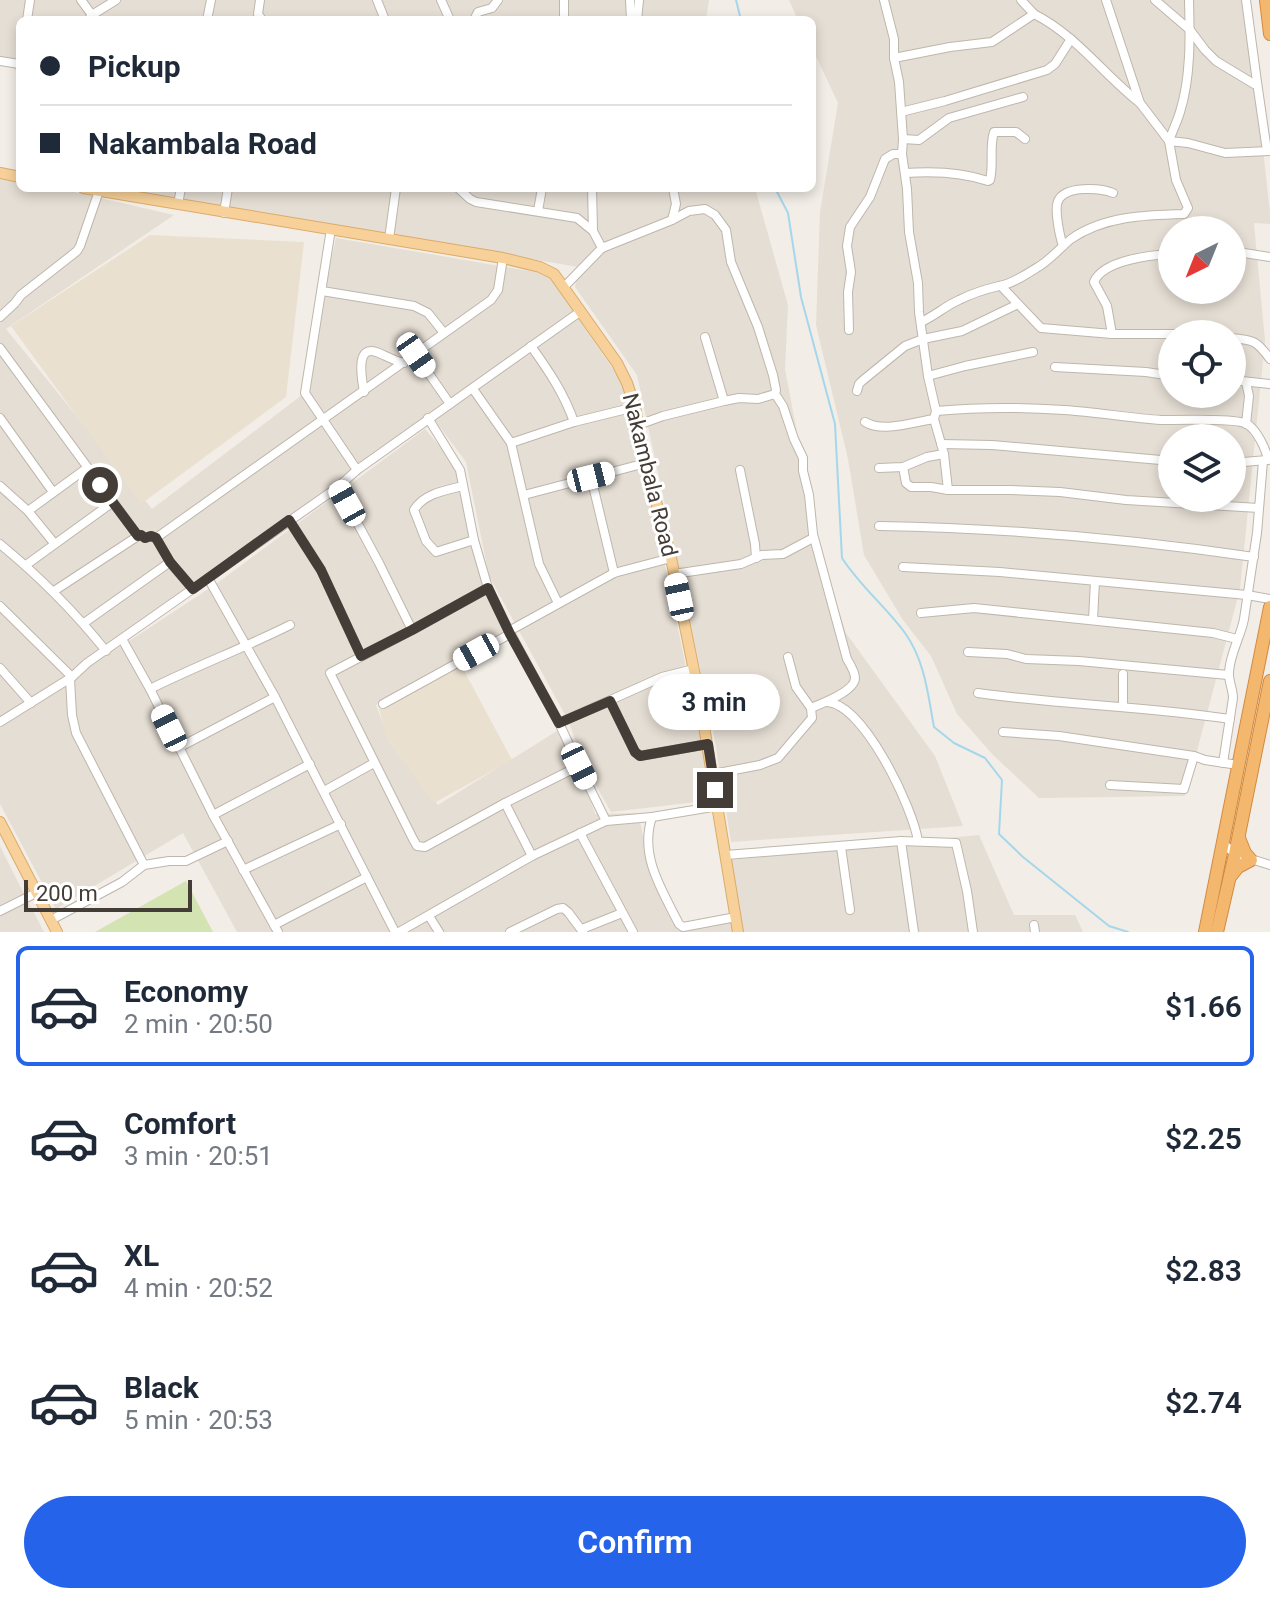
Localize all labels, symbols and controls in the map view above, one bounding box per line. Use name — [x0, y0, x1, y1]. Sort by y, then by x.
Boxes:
text: Pickup — [88, 49, 181, 84]
text: Nakambala Road — [88, 126, 317, 161]
north arrow — [1158, 216, 1246, 304]
map controls — [1158, 216, 1246, 512]
button: locate — [1158, 320, 1246, 408]
car — [392, 328, 440, 382]
street label: Nakambala Road — [618, 391, 682, 559]
button: layers — [1158, 424, 1246, 512]
car — [565, 460, 617, 494]
route start — [82, 467, 118, 503]
car — [325, 476, 369, 530]
car — [662, 571, 696, 623]
car — [449, 630, 503, 674]
callout: 3 min — [649, 674, 781, 730]
text: 3 min — [681, 687, 747, 717]
car — [148, 701, 190, 755]
car — [558, 739, 600, 793]
route end — [697, 772, 733, 808]
scale bar — [24, 876, 192, 912]
text: 200 m — [36, 881, 98, 906]
icon: car — [28, 970, 100, 1042]
text: Economy — [124, 974, 248, 1009]
text: $1.66 — [1165, 989, 1242, 1024]
text: 2 min · 20:50 — [124, 1009, 273, 1039]
icon: car — [28, 1102, 100, 1174]
text: Comfort — [124, 1106, 236, 1141]
text: $2.25 — [1165, 1121, 1242, 1156]
text: 3 min · 20:51 — [124, 1141, 273, 1171]
icon: car — [28, 1234, 100, 1306]
text: XL — [124, 1238, 159, 1273]
text: $2.83 — [1165, 1253, 1242, 1288]
text: 4 min · 20:52 — [124, 1273, 273, 1303]
icon: car — [28, 1366, 100, 1438]
text: Black — [124, 1370, 199, 1405]
text: $2.74 — [1165, 1385, 1242, 1420]
text: 5 min · 20:53 — [124, 1405, 273, 1435]
button: Confirm — [24, 1496, 1246, 1588]

